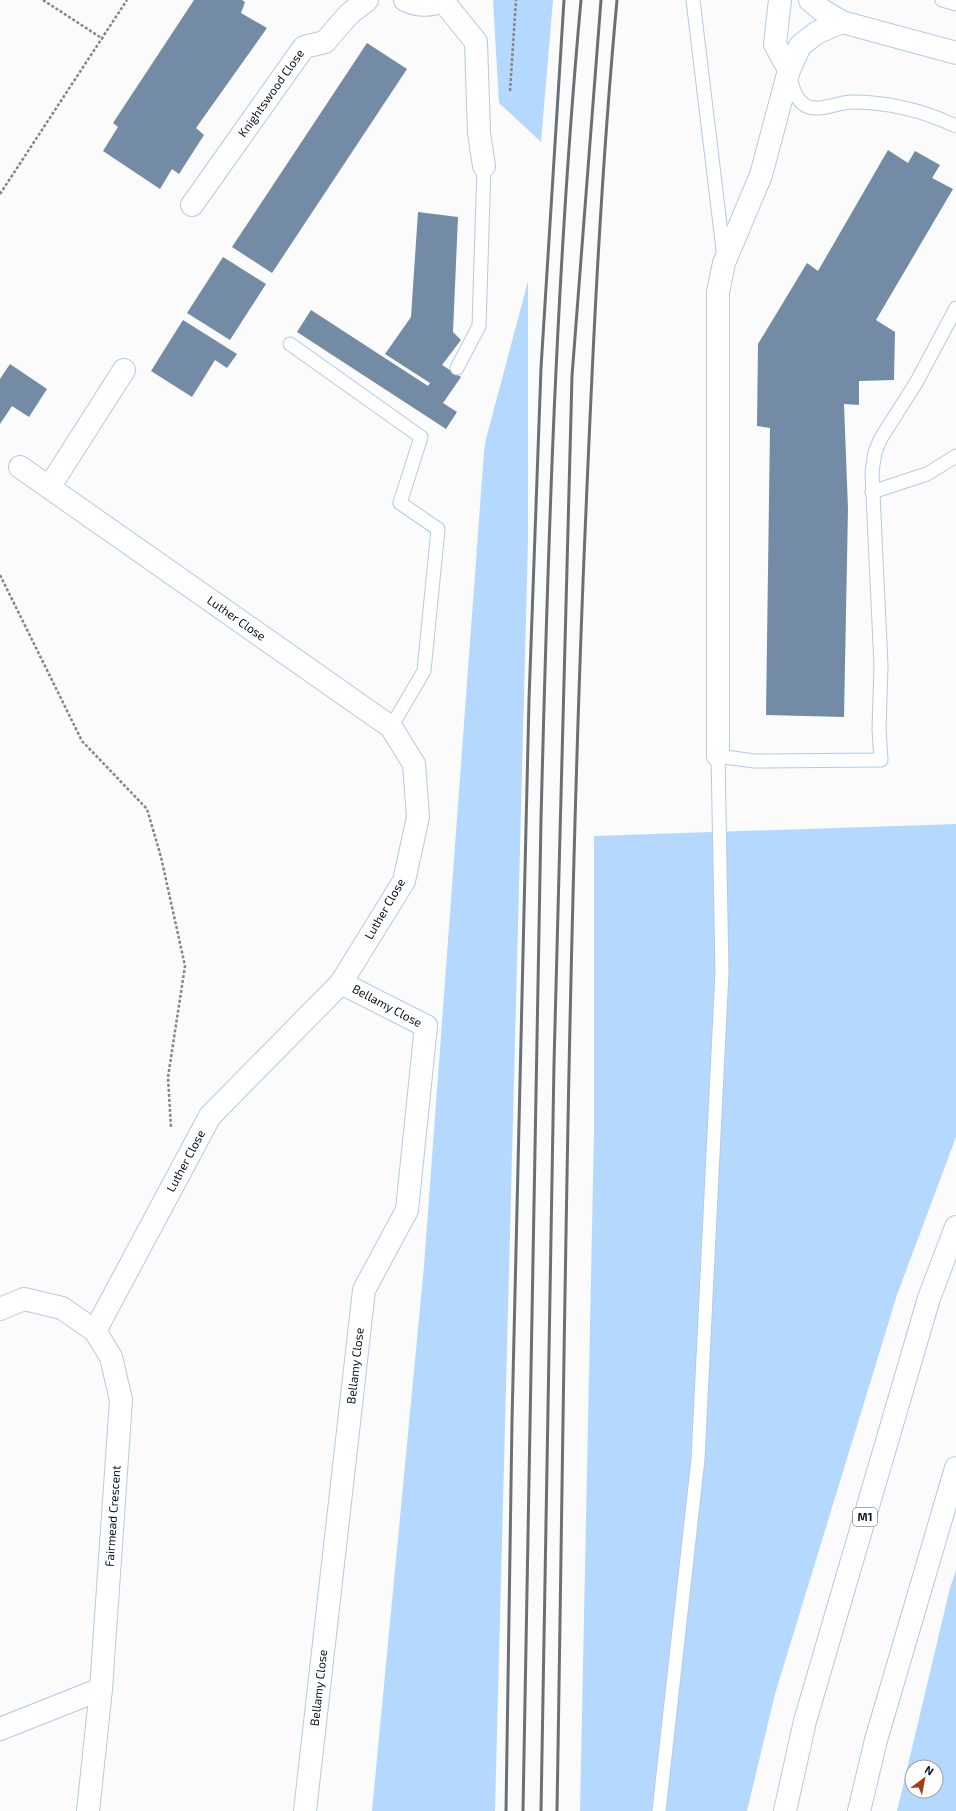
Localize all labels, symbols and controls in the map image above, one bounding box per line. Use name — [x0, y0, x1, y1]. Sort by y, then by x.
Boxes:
street label: Knightswood Close — [235, 46, 306, 139]
street label: Luther Close — [205, 592, 269, 643]
street label: Luther Close — [361, 876, 407, 941]
street label: Bellamy Close — [350, 981, 425, 1029]
street label: Luther Close — [163, 1127, 207, 1194]
street label: Bellamy Close — [343, 1327, 366, 1405]
street label: Fairmead Crescent — [101, 1464, 123, 1567]
road number: M1 — [853, 1508, 877, 1526]
street label: Bellamy Close — [307, 1649, 329, 1727]
north arrow — [904, 1759, 944, 1799]
text: N — [923, 1762, 936, 1778]

